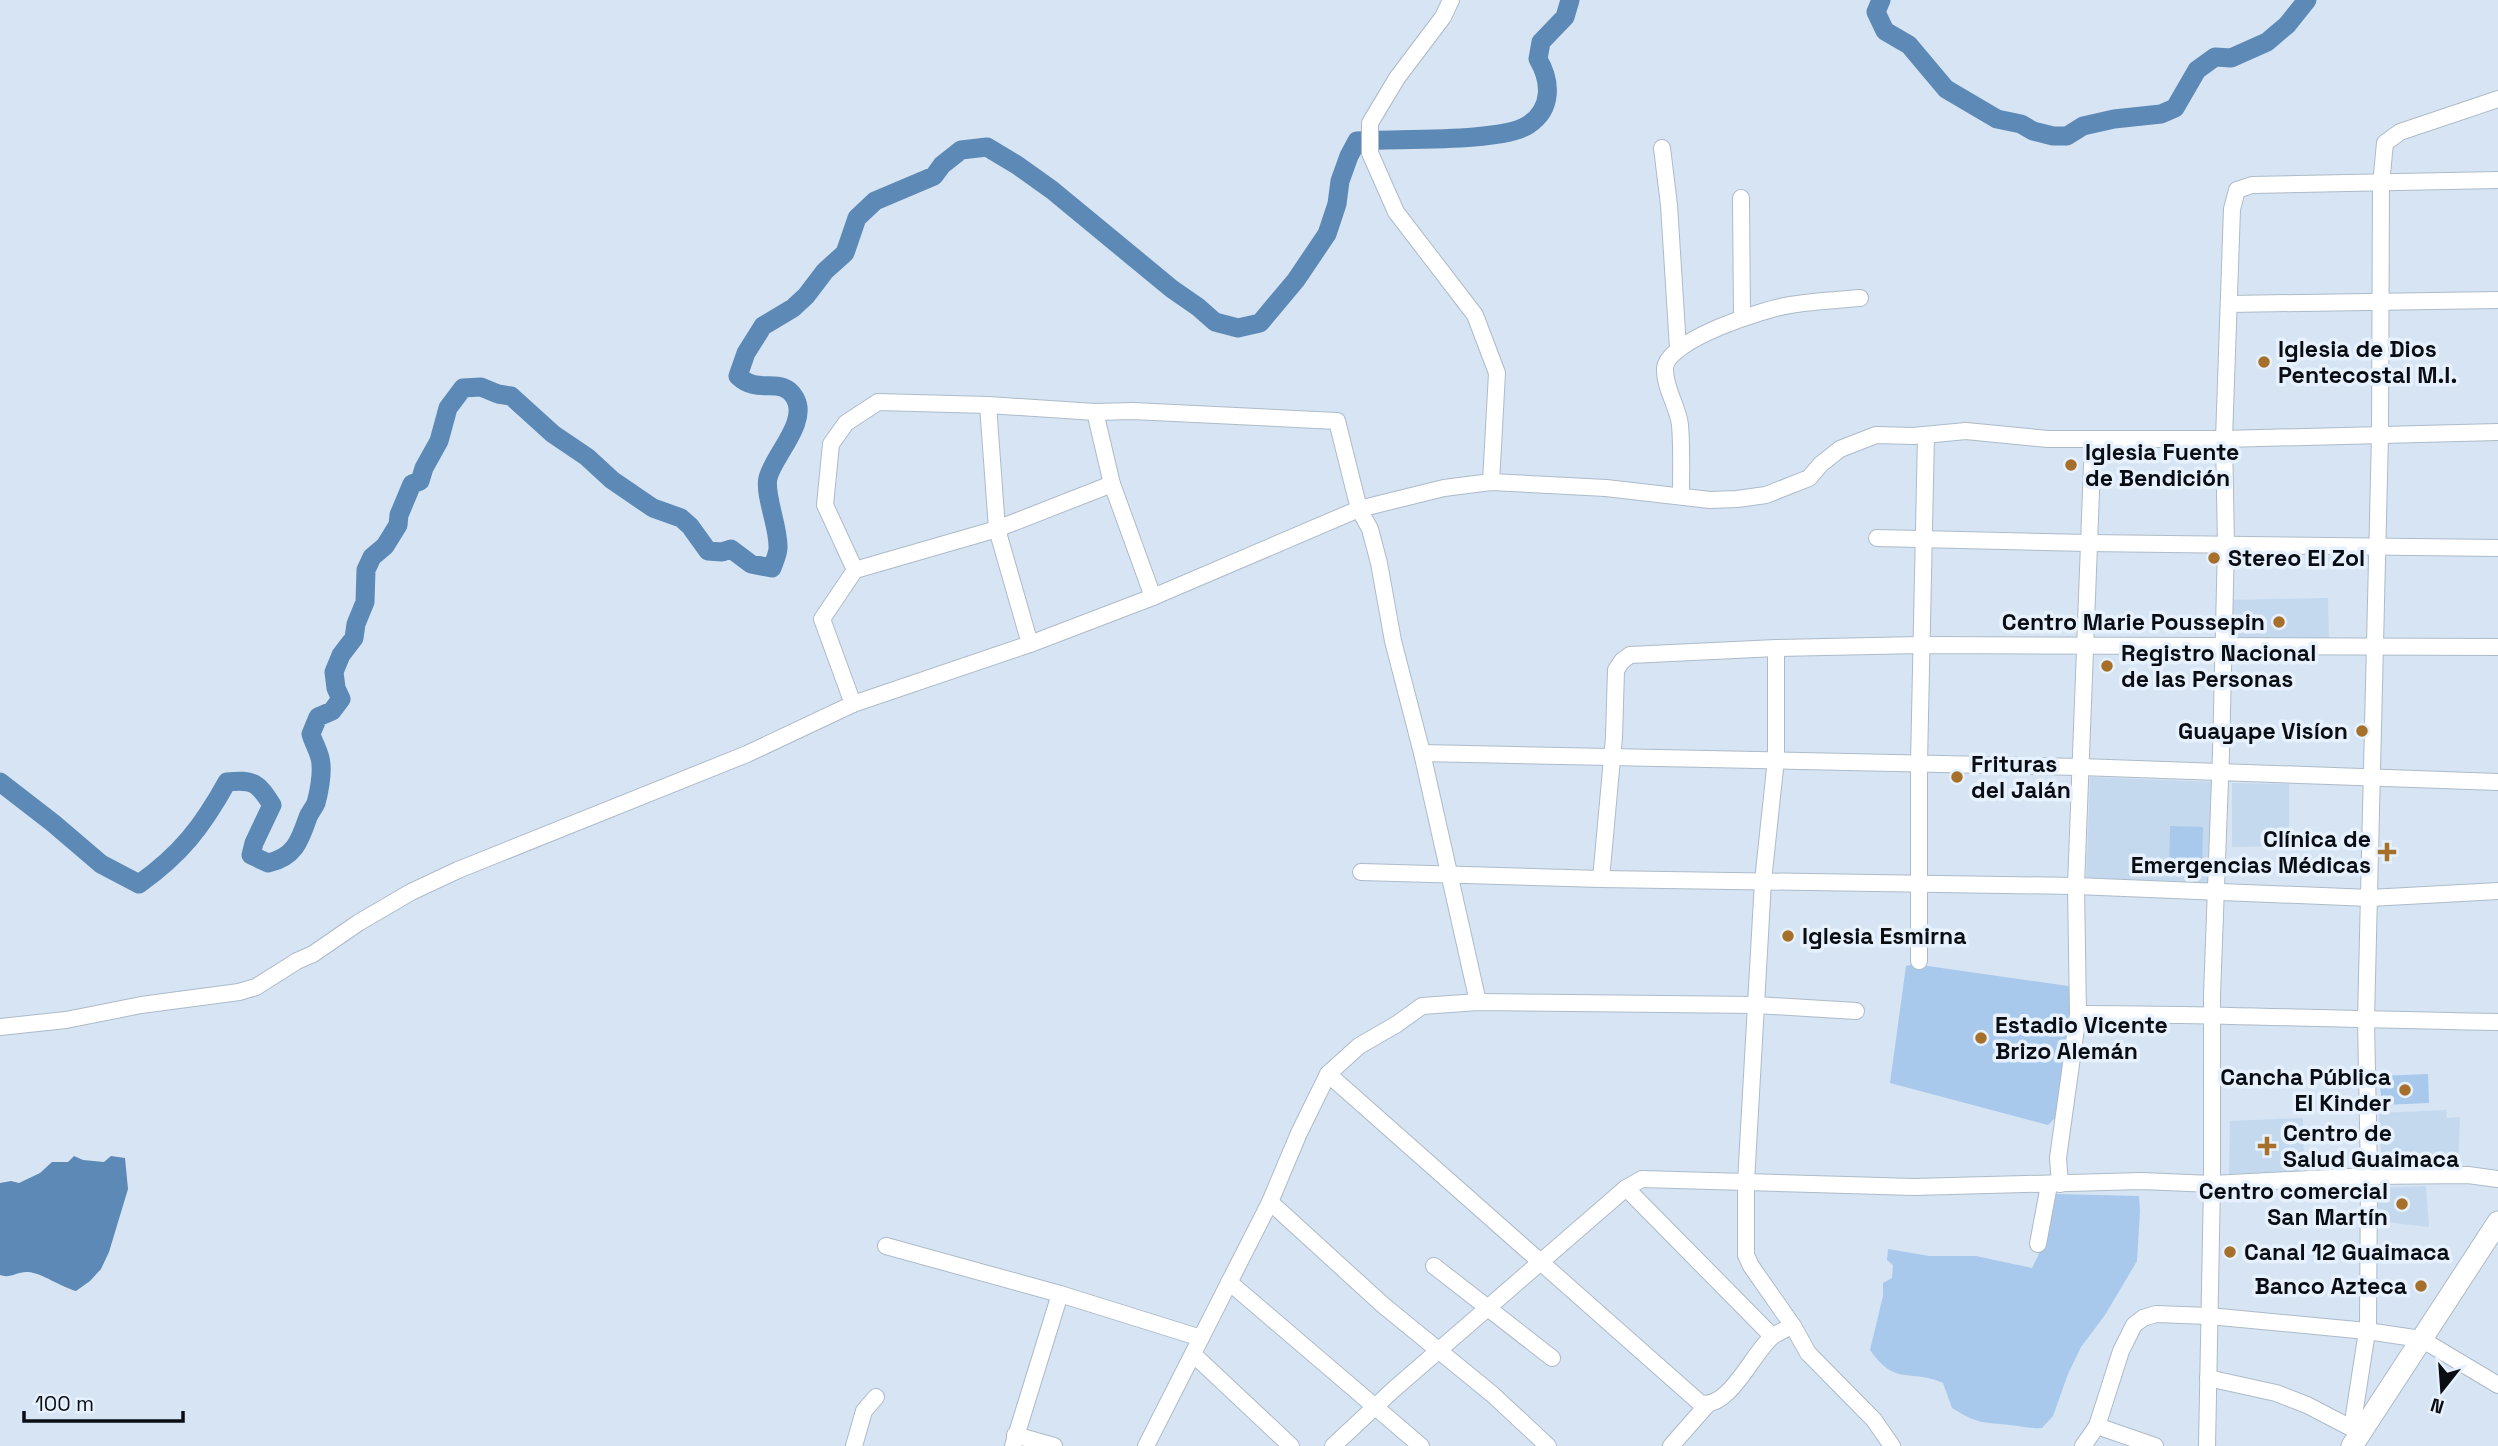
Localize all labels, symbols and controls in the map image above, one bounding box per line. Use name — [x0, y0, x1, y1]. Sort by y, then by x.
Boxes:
place label: Iglesia de Dios Pentecostal M.I. — [2278, 334, 2457, 390]
marker: Iglesia de Dios Pentecostal M.I. — [2256, 354, 2272, 370]
place label: Iglesia Fuente de Bendición — [2085, 437, 2239, 493]
marker: Iglesia Fuente de Bendición — [2063, 457, 2079, 473]
place label: Stereo El Zol — [2228, 543, 2365, 573]
marker: Stereo El Zol — [2206, 550, 2222, 566]
place label: Centro Marie Poussepin — [2002, 607, 2265, 637]
marker: Centro Marie Poussepin — [2271, 614, 2287, 630]
place label: Registro Nacional de las Personas — [2121, 638, 2316, 694]
marker: Registro Nacional de las Personas — [2099, 658, 2115, 674]
place label: Guayape Visíon — [2178, 716, 2348, 746]
marker: Guayape Visíon — [2354, 723, 2370, 739]
place label: Frituras del Jalán — [1971, 749, 2071, 805]
marker: Frituras del Jalán — [1949, 769, 1965, 785]
place label: Clínica de Emergencias Médicas — [2131, 824, 2371, 880]
marker: Clínica de Emergencias Médicas — [2377, 842, 2397, 862]
place label: Iglesia Esmirna — [1802, 921, 1967, 951]
marker: Iglesia Esmirna — [1780, 928, 1796, 944]
place label: Estadio Vicente Brizo Alemán — [1995, 1010, 2168, 1066]
marker: Estadio Vicente Brizo Alemán — [1973, 1030, 1989, 1046]
place label: Cancha Pública El Kinder — [2220, 1062, 2391, 1118]
marker: Cancha Pública El Kinder — [2397, 1082, 2413, 1098]
place label: Centro de Salud Guaimaca — [2283, 1118, 2459, 1174]
marker: Centro de Salud Guaimaca — [2257, 1136, 2277, 1156]
place label: Centro comercial San Martín — [2199, 1176, 2388, 1232]
marker: Centro comercial San Martín — [2394, 1196, 2410, 1212]
place label: Canal 12 Guaimaca — [2244, 1237, 2450, 1267]
marker: Canal 12 Guaimaca — [2222, 1244, 2238, 1260]
place label: Banco Azteca — [2255, 1271, 2407, 1301]
marker: Banco Azteca — [2413, 1278, 2429, 1294]
north arrow — [2407, 1355, 2477, 1425]
scale bar — [24, 1380, 184, 1424]
text: 100 m — [35, 1390, 94, 1417]
text: N — [2427, 1392, 2447, 1420]

